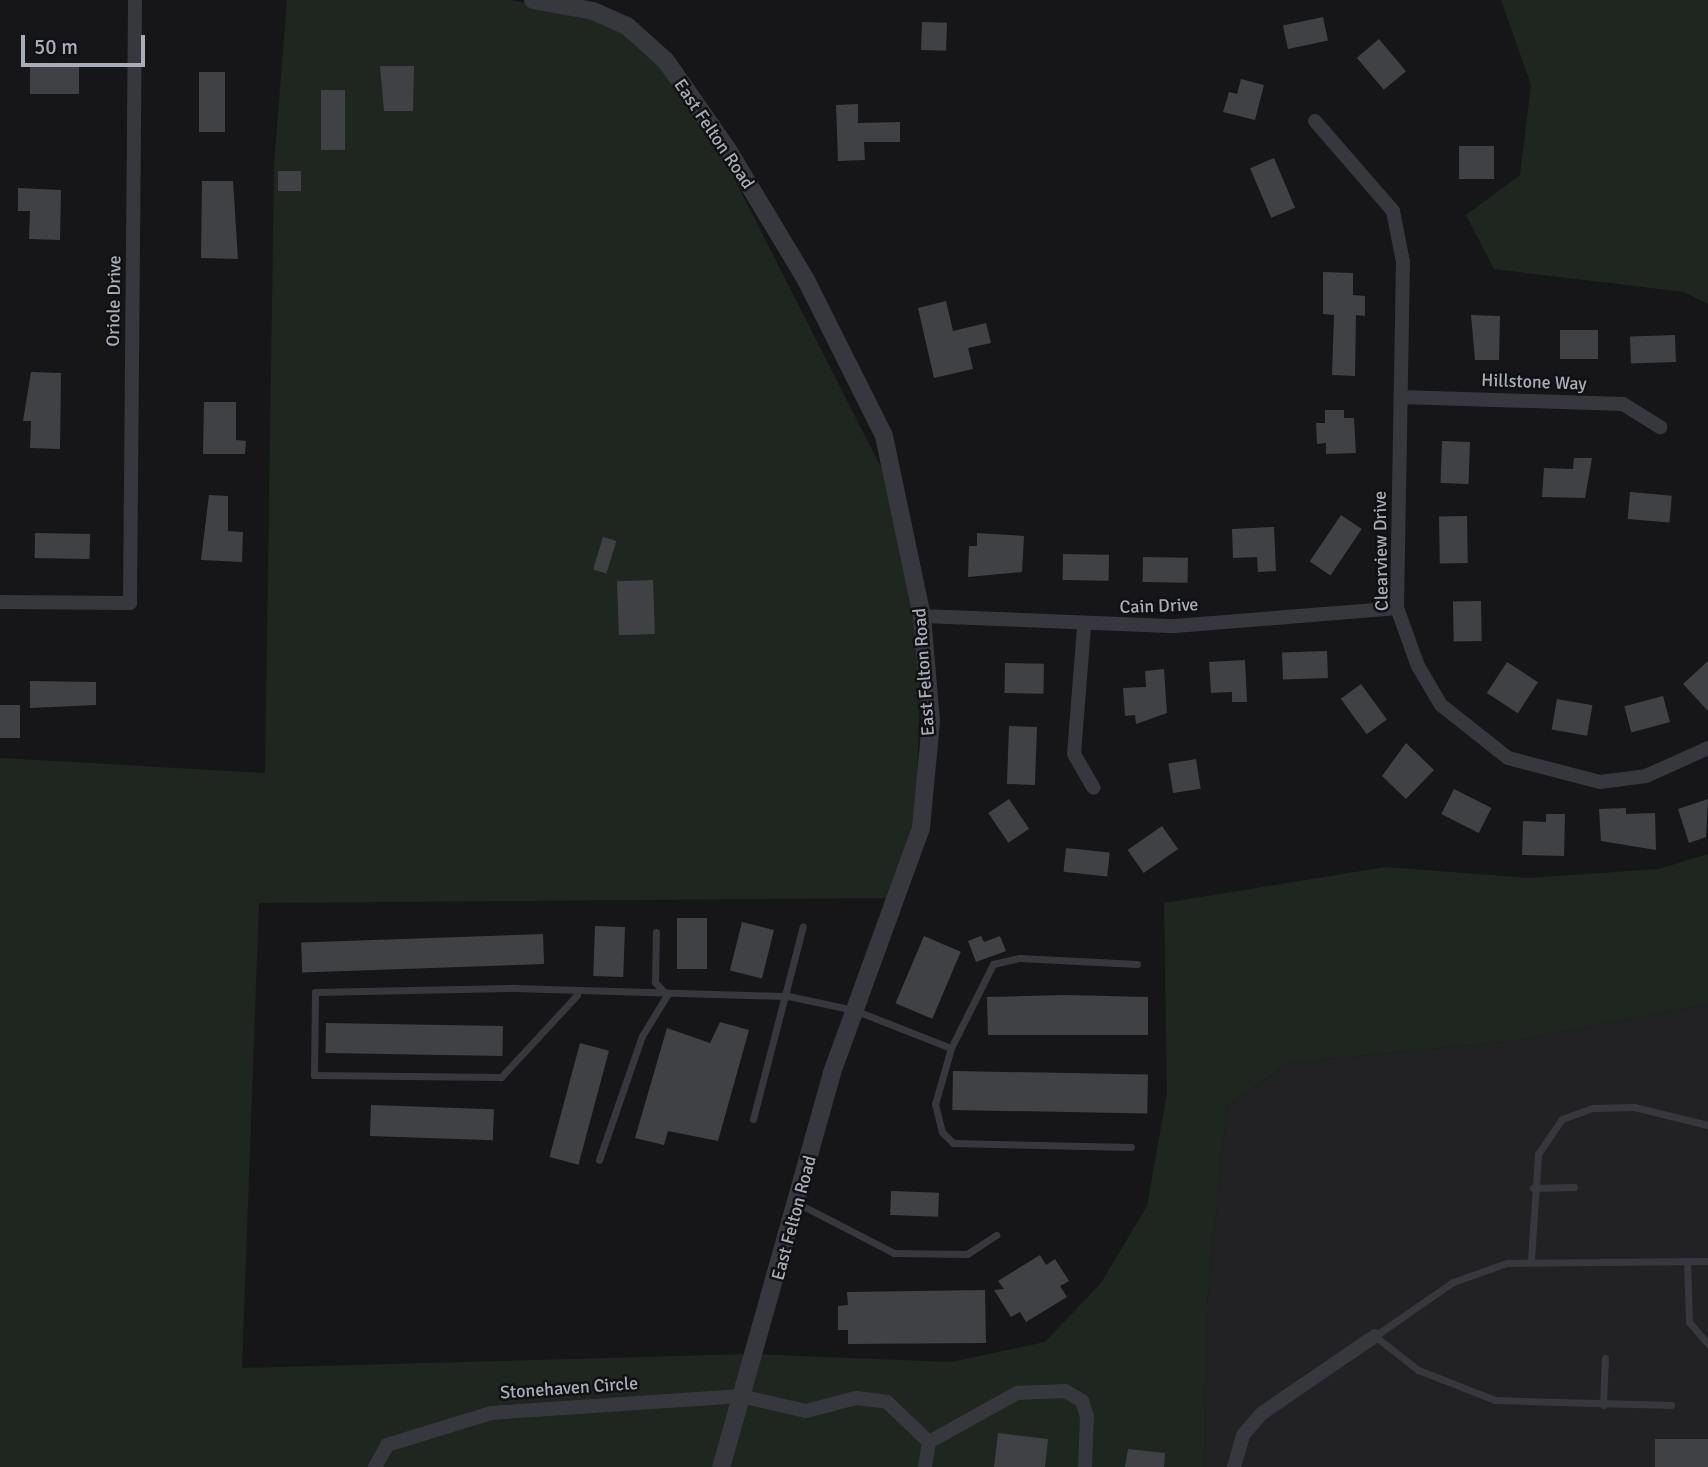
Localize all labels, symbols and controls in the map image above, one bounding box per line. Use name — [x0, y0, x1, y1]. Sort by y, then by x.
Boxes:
scale bar — [24, 21, 149, 65]
text: 50 m — [34, 34, 78, 60]
street label: East Felton Road — [669, 75, 759, 193]
street label: Oriole Drive — [102, 255, 126, 347]
street label: Hillstone Way — [1481, 369, 1587, 395]
street label: Clearview Drive — [1369, 491, 1393, 611]
street label: Cain Drive — [1119, 594, 1199, 618]
street label: East Felton Road — [909, 607, 939, 737]
street label: East Felton Road — [767, 1153, 821, 1283]
street label: Stonehaven Circle — [499, 1372, 639, 1404]

